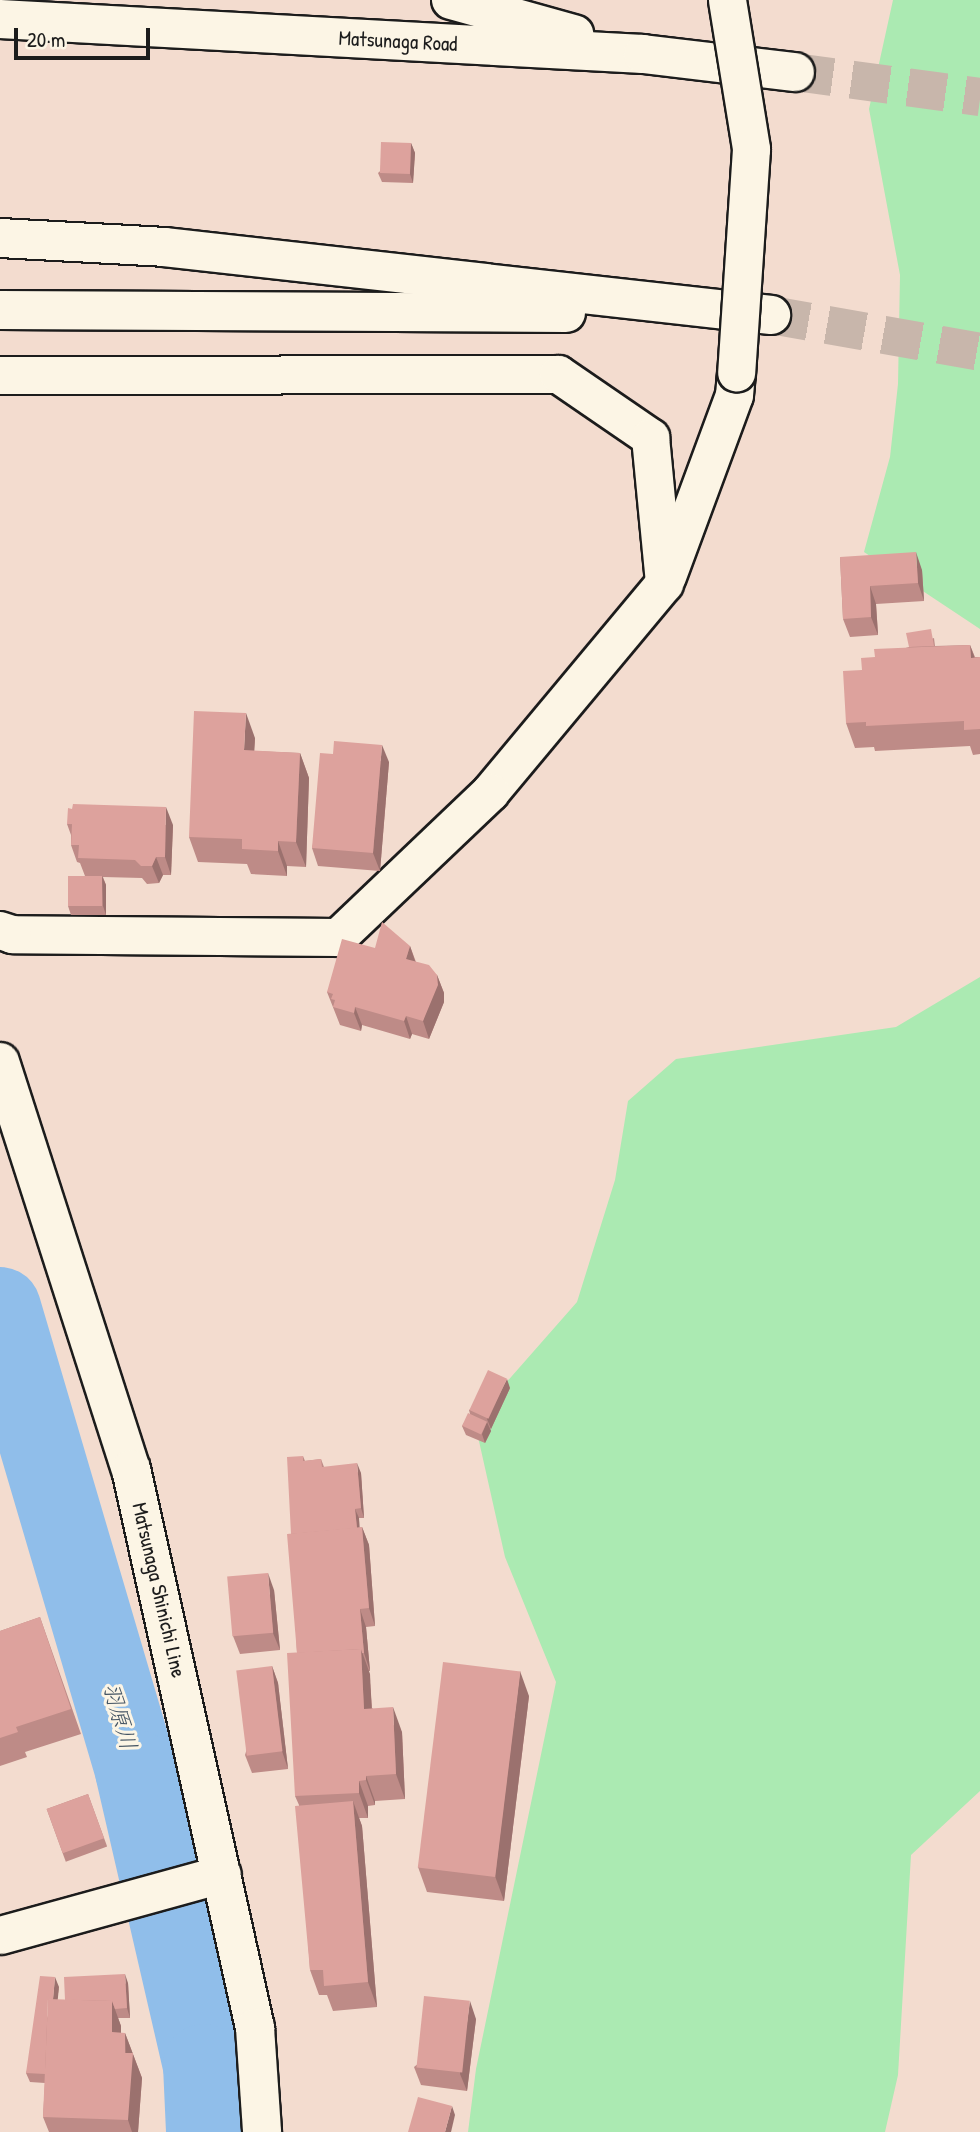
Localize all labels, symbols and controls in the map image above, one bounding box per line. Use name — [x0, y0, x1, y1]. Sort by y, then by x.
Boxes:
scale bar — [18, 14, 154, 58]
text: 20 m — [27, 25, 65, 54]
street label: Matsunaga Road — [338, 25, 458, 57]
street label: Matsunaga Shinichi Line — [127, 1500, 191, 1680]
water label: 羽原川 — [97, 1679, 143, 1753]

